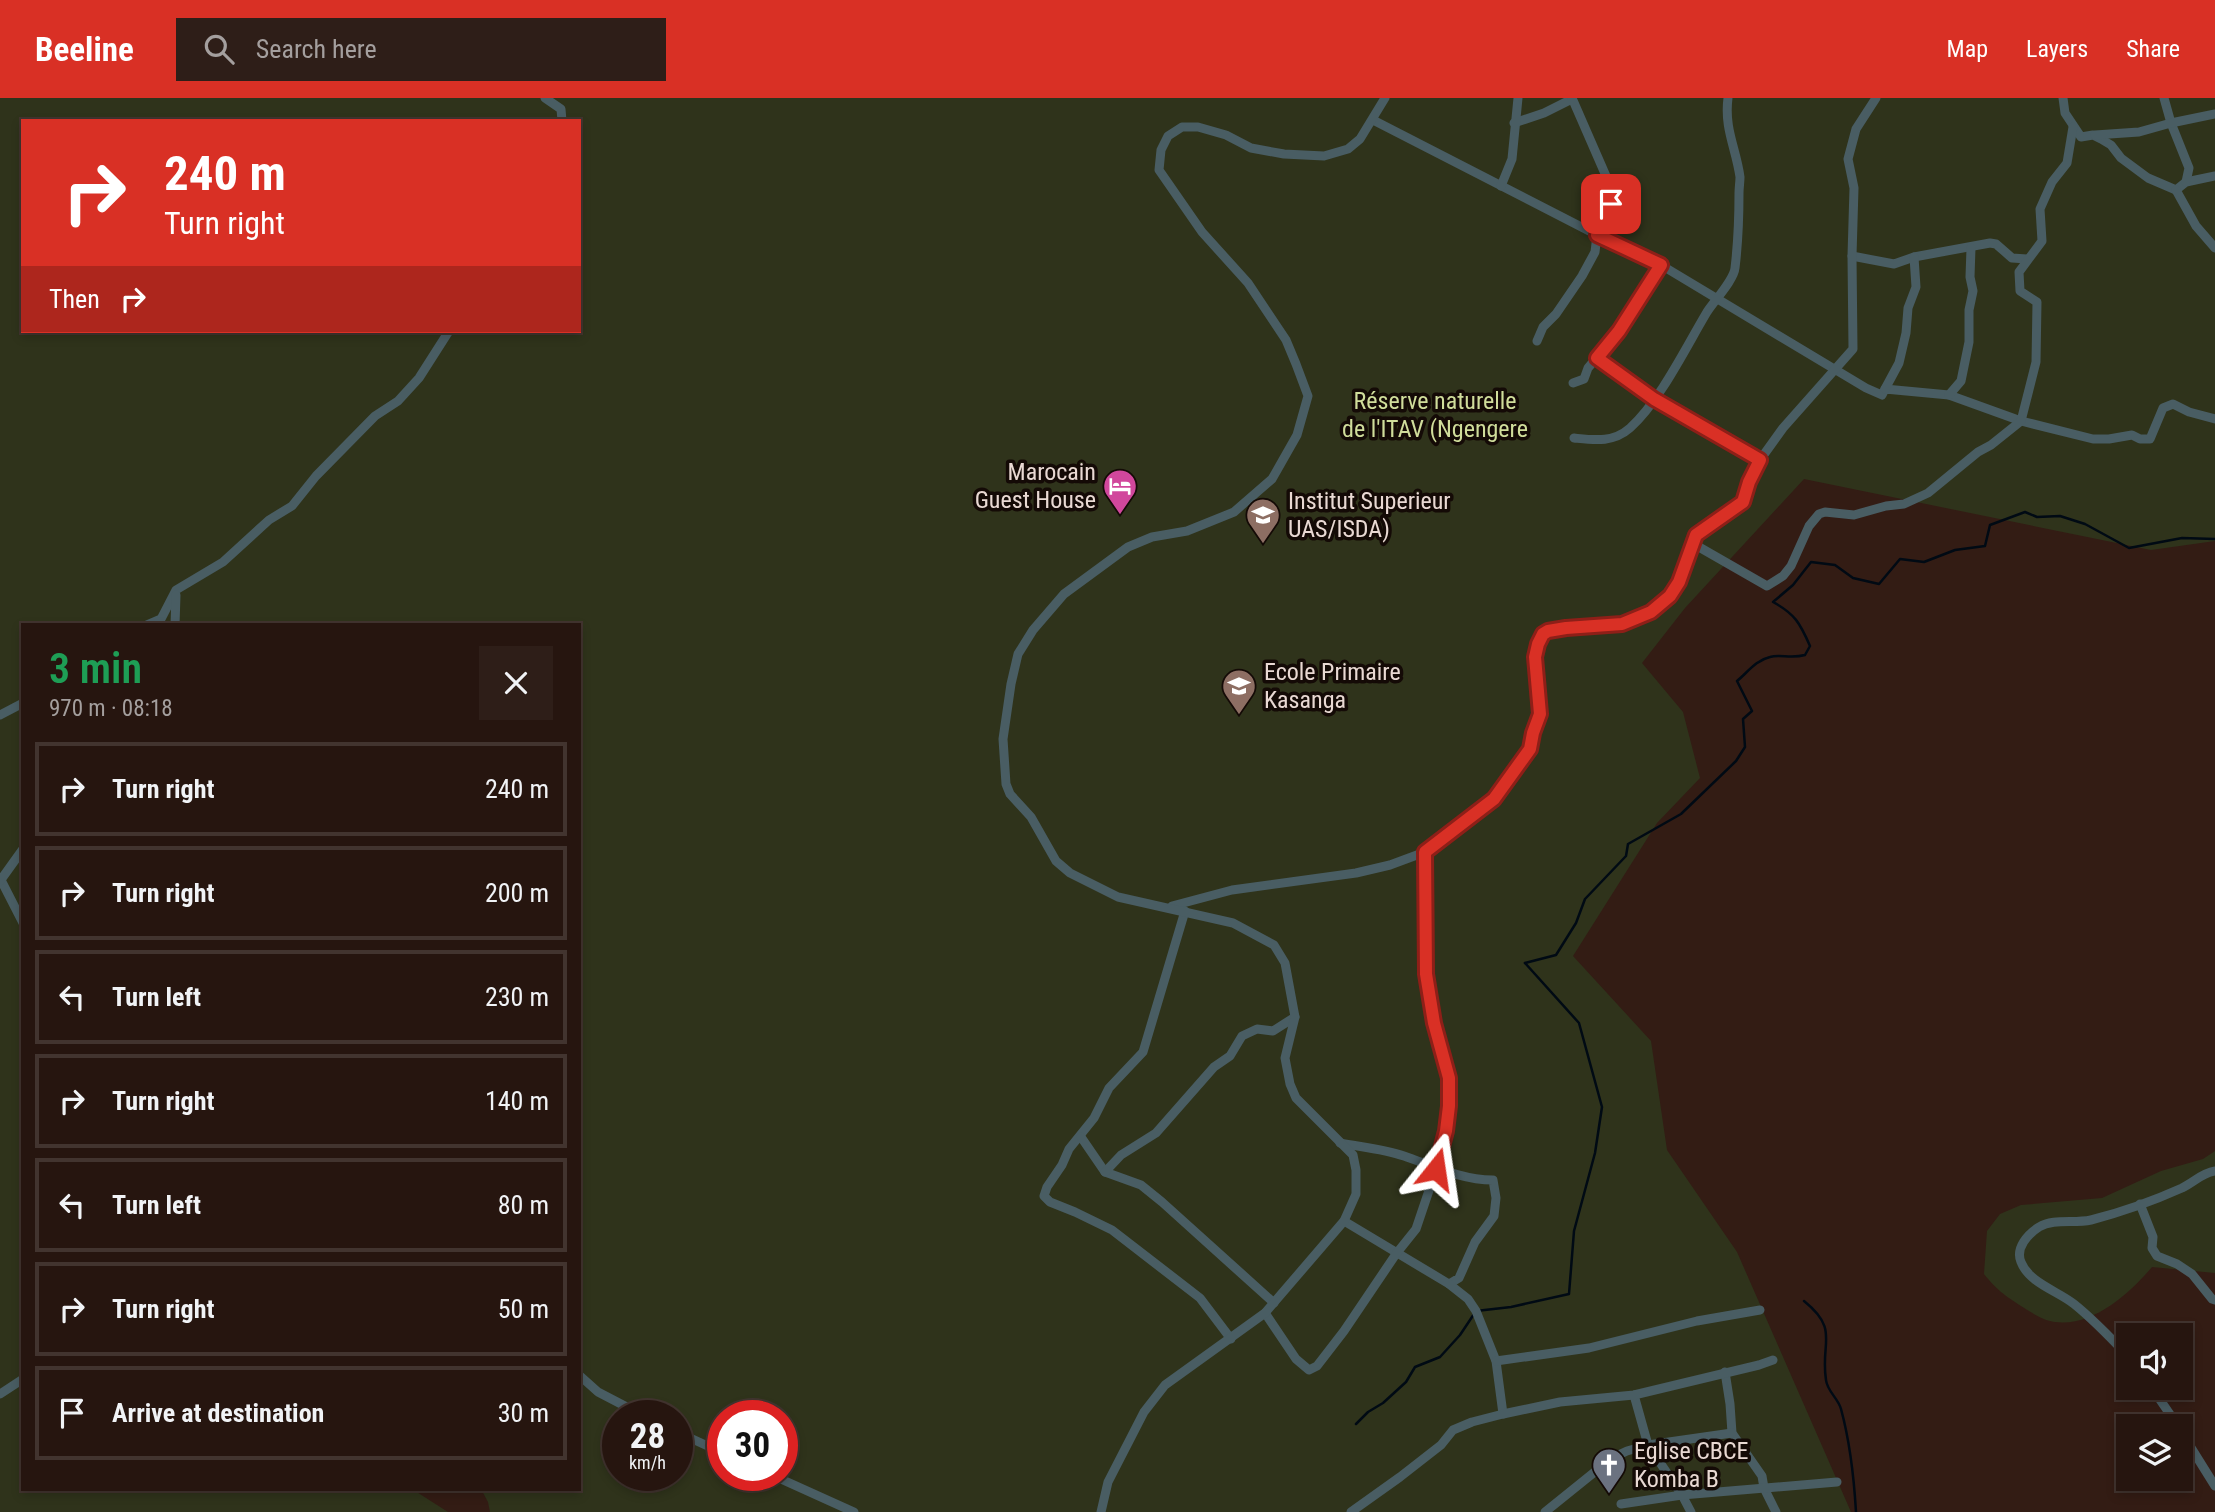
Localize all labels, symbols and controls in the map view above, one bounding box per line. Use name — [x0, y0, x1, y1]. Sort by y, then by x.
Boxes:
search box — [176, 18, 666, 81]
text: Beeline — [35, 30, 134, 69]
icon: search — [200, 30, 238, 68]
text: Search here — [256, 34, 377, 64]
text: Map — [1947, 35, 1988, 63]
text: Layers — [2026, 35, 2088, 63]
text: Share — [2126, 35, 2180, 63]
text: 240 m — [164, 145, 286, 202]
icon: right — [49, 147, 140, 238]
pin — [1581, 174, 1641, 234]
icon: arrive — [1592, 185, 1630, 223]
text: Turn right — [164, 204, 285, 242]
icon: right — [114, 280, 152, 318]
text: Then — [49, 284, 100, 314]
park label: Réserve naturelle de l'ITAV (Ngengere — [1342, 387, 1528, 443]
place label: Marocain Guest House — [975, 458, 1096, 514]
hotel icon: Marocain Guest House — [1101, 467, 1139, 516]
place label: Institut Superieur UAS/ISDA) — [1288, 487, 1451, 543]
school or university icon: Institut Superieur UAS/ISDA) — [1244, 496, 1282, 545]
text: 3 min — [49, 644, 142, 693]
button: close — [479, 646, 553, 720]
place label: Ecole Primaire Kasanga — [1264, 658, 1401, 714]
school or university icon: Ecole Primaire Kasanga — [1220, 667, 1258, 716]
text: 970 m · 08:18 — [49, 695, 173, 722]
icon: right — [53, 770, 91, 808]
text: Turn right — [112, 774, 214, 804]
text: 240 m — [485, 774, 549, 804]
icon: right — [53, 874, 91, 912]
text: Turn right — [112, 878, 214, 908]
text: 200 m — [485, 878, 549, 908]
icon: left — [53, 978, 91, 1016]
text: Turn left — [112, 982, 201, 1012]
text: 230 m — [485, 982, 549, 1012]
icon: right — [53, 1082, 91, 1120]
text: Turn right — [112, 1086, 214, 1116]
text: 140 m — [485, 1086, 549, 1116]
position arrow — [1399, 1132, 1473, 1206]
icon: left — [53, 1186, 91, 1224]
text: Turn left — [112, 1190, 201, 1220]
text: 80 m — [498, 1190, 549, 1220]
icon: right — [53, 1290, 91, 1328]
text: Turn right — [112, 1294, 214, 1324]
text: 50 m — [498, 1294, 549, 1324]
map controls — [2116, 1323, 2193, 1491]
button: sound — [2116, 1323, 2193, 1400]
icon: arrive — [53, 1394, 91, 1432]
text: Arrive at destination — [112, 1398, 324, 1428]
text: 30 m — [498, 1398, 549, 1428]
speed limit sign: 30 — [707, 1400, 798, 1491]
button: layers — [2116, 1414, 2193, 1491]
text: 28 — [630, 1416, 665, 1457]
place label: Eglise CBCE Komba B — [1634, 1437, 1749, 1493]
church icon: Eglise CBCE Komba B — [1590, 1446, 1628, 1495]
text: km/h — [629, 1452, 666, 1473]

